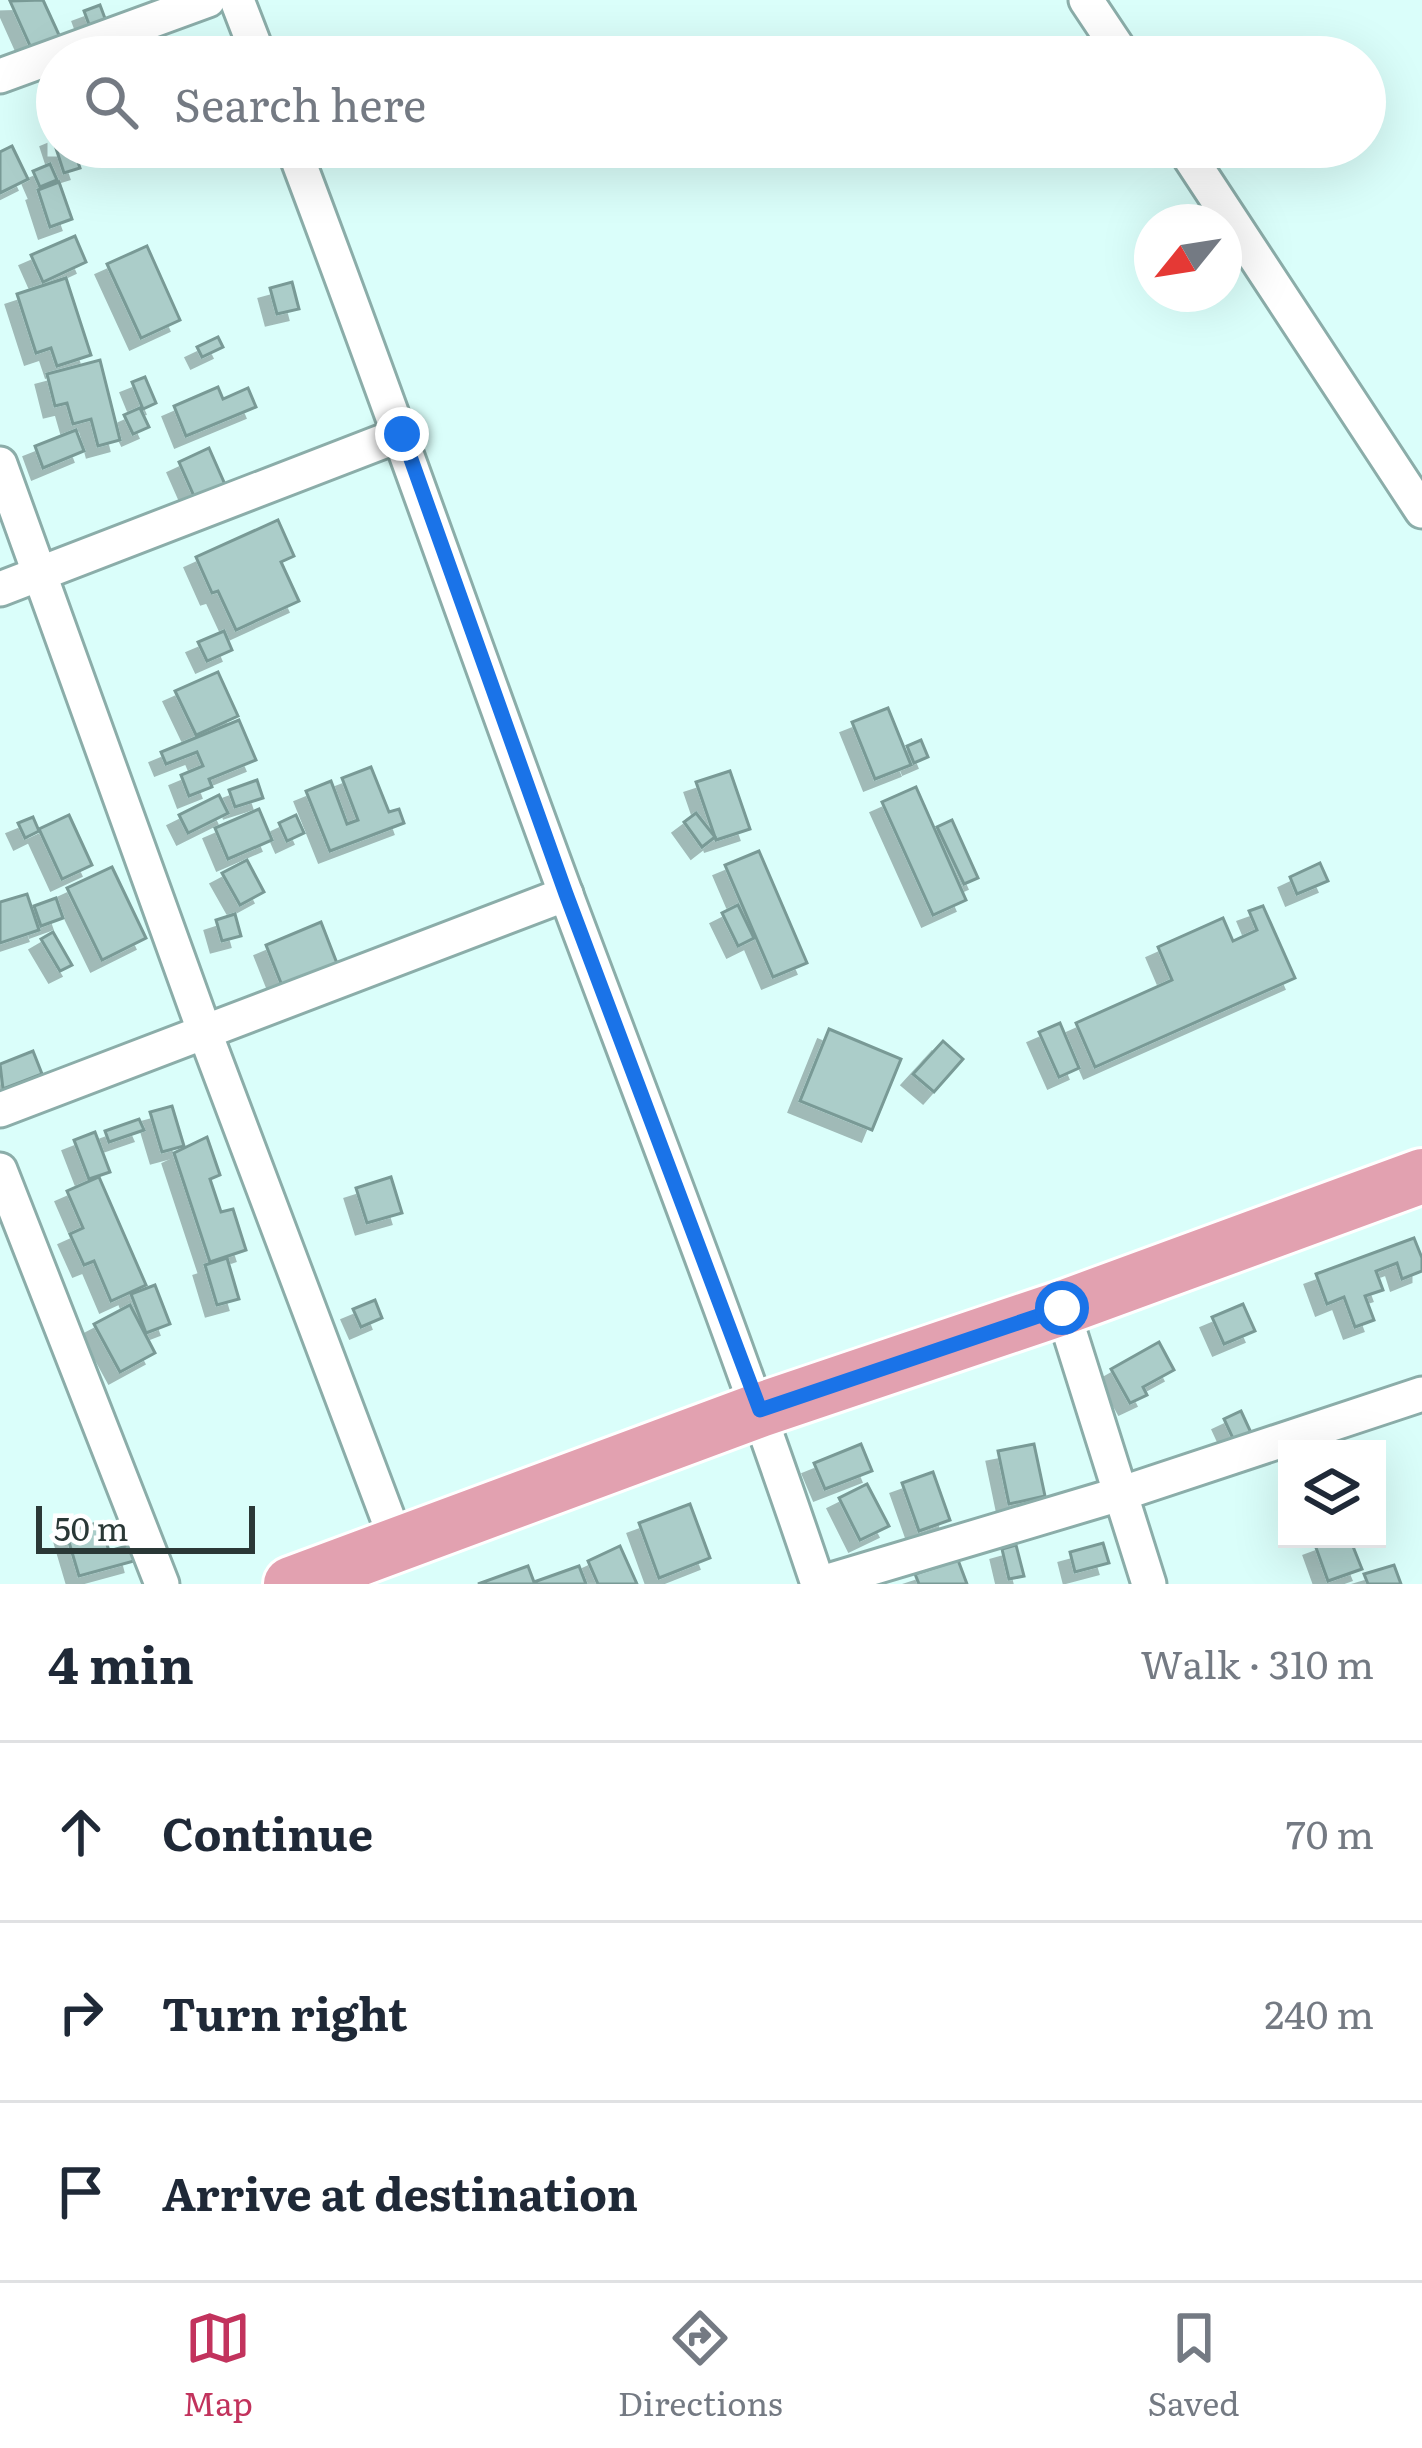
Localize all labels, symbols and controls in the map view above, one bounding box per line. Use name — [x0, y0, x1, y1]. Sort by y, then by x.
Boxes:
search box — [36, 36, 1386, 168]
icon: search — [78, 69, 144, 135]
text: Search here — [174, 69, 426, 136]
north arrow — [1134, 204, 1242, 312]
route end — [375, 407, 429, 461]
route start — [1035, 1281, 1089, 1335]
map controls — [1278, 1440, 1386, 1548]
button: layers — [1278, 1440, 1386, 1548]
scale bar — [36, 1500, 255, 1553]
text: 50 m — [54, 1502, 128, 1551]
text: 4 min — [48, 1624, 194, 1700]
text: Walk · 310 m — [1140, 1633, 1374, 1691]
text: Continue — [162, 1798, 373, 1865]
icon: ahead — [48, 1799, 114, 1865]
text: 70 m — [1286, 1803, 1374, 1861]
text: Turn right — [162, 1978, 408, 2045]
icon: right — [48, 1979, 114, 2045]
text: 240 m — [1265, 1983, 1374, 2041]
text: Arrive at destination — [162, 2158, 638, 2225]
icon: arrive — [48, 2159, 114, 2225]
tab: Map — [182, 2305, 253, 2426]
tab: Directions — [618, 2305, 783, 2426]
tab: Saved — [1148, 2305, 1240, 2426]

